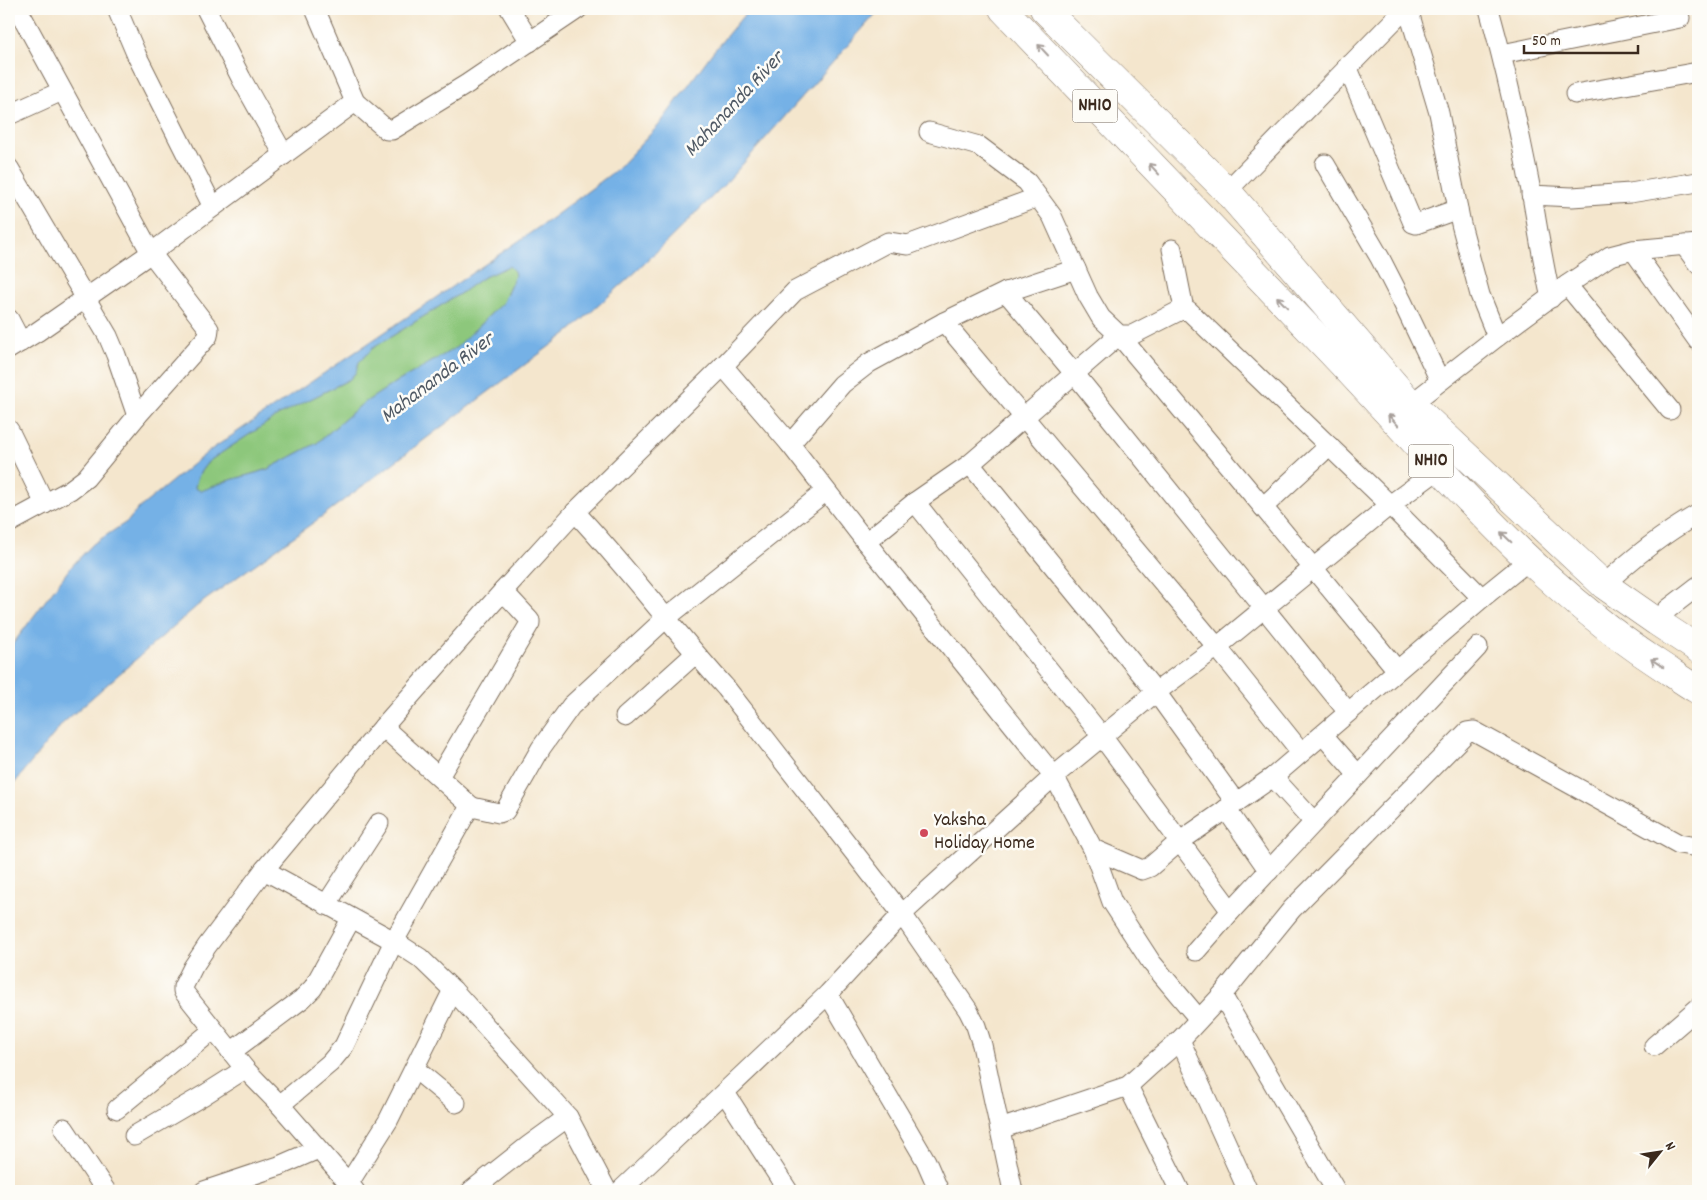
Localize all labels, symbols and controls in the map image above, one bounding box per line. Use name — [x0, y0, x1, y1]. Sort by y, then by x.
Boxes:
scale bar — [1524, 22, 1638, 54]
text: 50 m — [1532, 31, 1561, 53]
water label: Mahananda River — [678, 44, 794, 165]
one-way arrow — [1037, 44, 1049, 57]
road number: NH10 — [1072, 90, 1118, 122]
one-way arrow — [1148, 162, 1160, 175]
one-way arrow — [1276, 295, 1288, 308]
water label: Mahananda River — [375, 325, 503, 432]
one-way arrow — [1387, 414, 1399, 427]
road number: NH10 — [1408, 444, 1454, 478]
one-way arrow — [1500, 531, 1512, 543]
one-way arrow — [1651, 658, 1665, 668]
place label: Yaksha Holiday Home — [934, 807, 1035, 858]
marker: Yaksha Holiday Home — [918, 827, 930, 839]
north arrow — [1634, 1128, 1684, 1178]
text: N — [1659, 1139, 1680, 1155]

